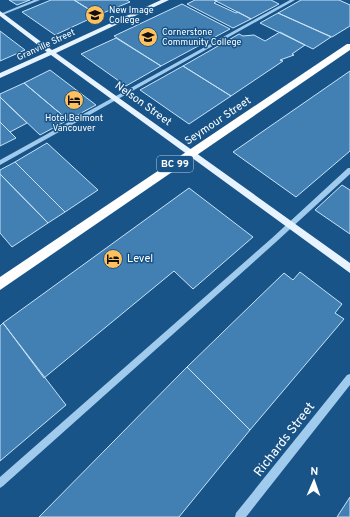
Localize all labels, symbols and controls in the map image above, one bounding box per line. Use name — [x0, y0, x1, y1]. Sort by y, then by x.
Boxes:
school or university icon: New Image College — [84, 4, 106, 26]
place label: New Image College — [109, 5, 154, 26]
school or university icon: Cornerstone Community College — [137, 26, 159, 48]
street label: Granville Street — [15, 27, 77, 63]
place label: Cornerstone Community College — [162, 27, 241, 48]
street label: Nelson Street — [112, 79, 174, 129]
hotel icon: Hotel Belmont Vancouver — [63, 89, 85, 111]
street label: Seymour Street — [182, 94, 254, 148]
place label: Hotel Belmont Vancouver — [45, 113, 103, 134]
road number: BC 99 — [157, 156, 193, 172]
hotel icon: Level — [102, 248, 124, 270]
place label: Level — [127, 252, 153, 266]
street label: Richards Street — [251, 400, 319, 480]
north arrow — [294, 461, 334, 501]
text: N — [310, 465, 319, 479]

